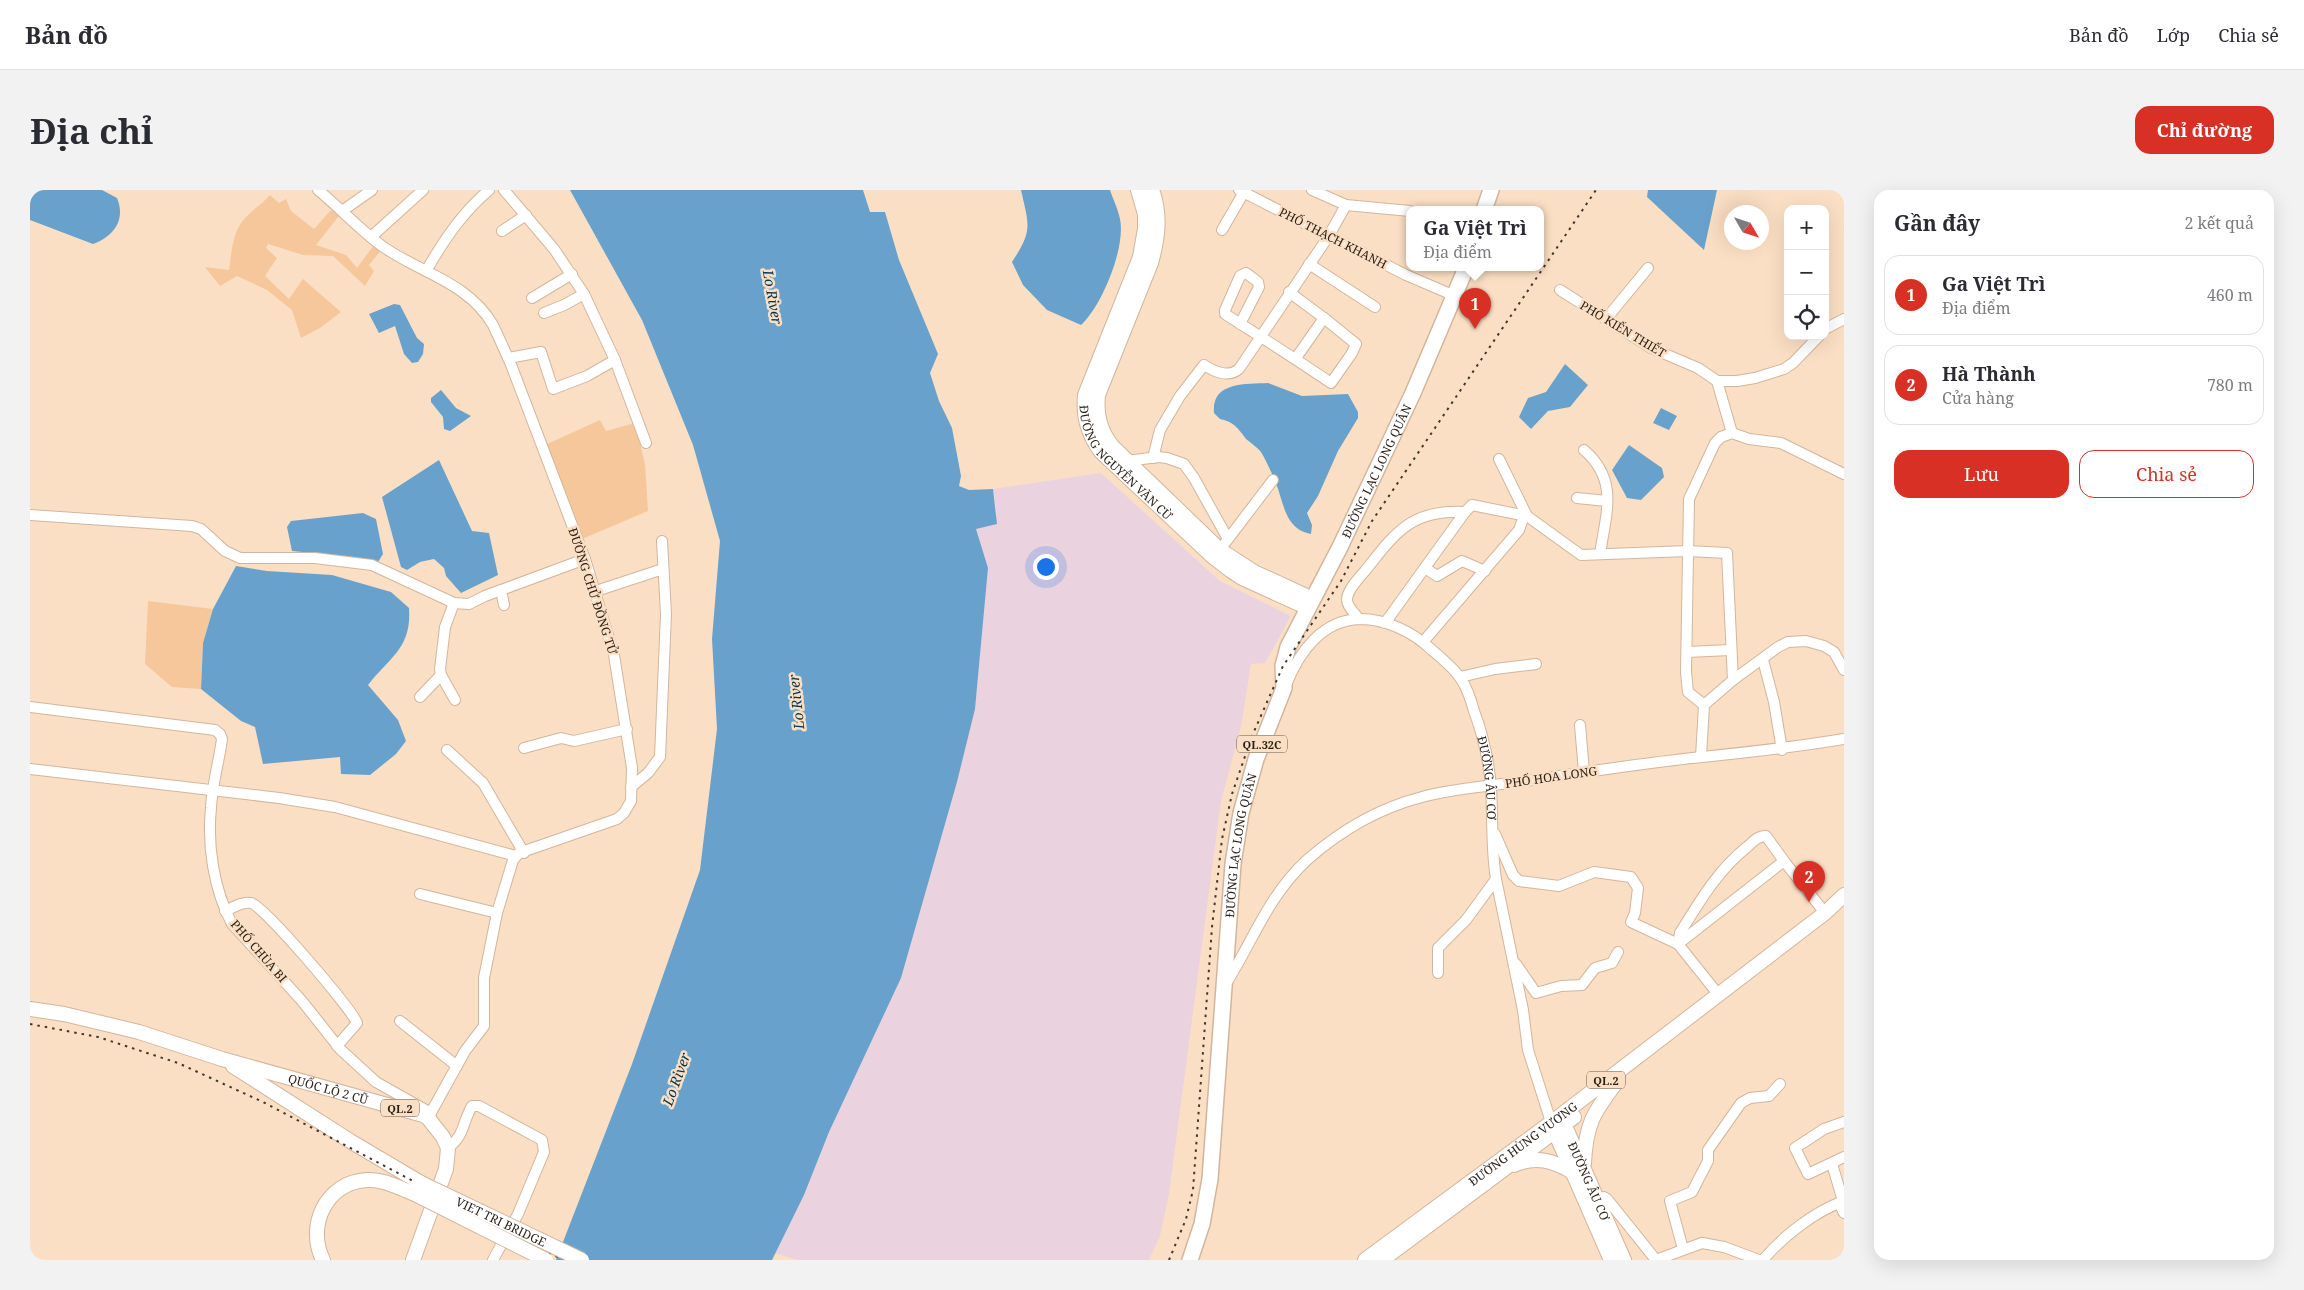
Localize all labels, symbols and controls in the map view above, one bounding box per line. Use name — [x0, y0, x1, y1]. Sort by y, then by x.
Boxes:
text: Bản đồ — [25, 18, 108, 51]
text: Bản đồ — [2069, 23, 2129, 47]
text: Lớp — [2157, 23, 2190, 47]
text: Chia sẻ — [2218, 23, 2279, 47]
button: Chỉ đường — [2135, 106, 2274, 154]
text: Địa chỉ — [30, 107, 153, 154]
street label: PHỐ THẠCH KHANH — [1276, 203, 1390, 273]
north arrow — [1724, 205, 1769, 250]
map controls — [1784, 205, 1829, 340]
button: + — [1784, 205, 1829, 250]
popup — [1406, 206, 1544, 271]
text: Gần đây — [1894, 209, 1980, 237]
text: 2 kết quả — [2185, 212, 2254, 234]
text: Ga Việt Trì — [1423, 215, 1527, 241]
text: Địa điểm — [1423, 241, 1492, 263]
button: − — [1784, 250, 1829, 295]
water label: Lo River — [759, 267, 787, 326]
text: Ga Việt Trì — [1942, 271, 2045, 297]
text: 1 — [1906, 284, 1916, 306]
text: 460 m — [2207, 284, 2253, 306]
pin: 1 — [1459, 288, 1491, 329]
button: locate — [1784, 295, 1829, 340]
street label: PHỐ KIẾN THIẾT — [1577, 297, 1670, 362]
text: Địa điểm — [1942, 297, 2011, 319]
text: Hà Thành — [1942, 361, 2036, 387]
text: 2 — [1906, 374, 1916, 396]
text: 780 m — [2207, 374, 2253, 396]
text: Cửa hàng — [1942, 387, 2014, 409]
street label: ĐƯỜNG LẠC LONG QUÂN — [1337, 401, 1415, 541]
street label: ĐƯỜNG NGUYỄN VĂN CỪ — [1076, 404, 1177, 524]
button: Lưu — [1894, 450, 2069, 498]
button: Chia sẻ — [2079, 450, 2254, 498]
street label: ĐƯỜNG CHỬ ĐỒNG TỬ — [564, 525, 622, 657]
your location — [1033, 554, 1059, 580]
water label: Lo River — [784, 673, 808, 731]
street label: ĐƯỜNG ÂU CƠ — [1474, 734, 1501, 821]
road number: QL.32C — [1237, 736, 1287, 752]
street label: PHỐ HOA LONG — [1504, 762, 1598, 792]
street label: ĐƯỜNG LẠC LONG QUÂN — [1221, 771, 1260, 918]
pin: 2 — [1793, 861, 1825, 902]
street label: PHỐ CHÙA BI — [227, 916, 291, 986]
water label: Lo River — [657, 1050, 694, 1109]
street label: QUỐC LỘ 2 CŨ — [286, 1069, 370, 1108]
road number: QL.2 — [1587, 1072, 1625, 1088]
street label: ĐƯỜNG HÙNG VƯƠNG — [1465, 1097, 1581, 1189]
road number: QL.2 — [381, 1100, 419, 1116]
street label: ĐƯỜNG ÂU CƠ — [1564, 1139, 1614, 1224]
street label: VIET TRI BRIDGE — [453, 1193, 549, 1250]

